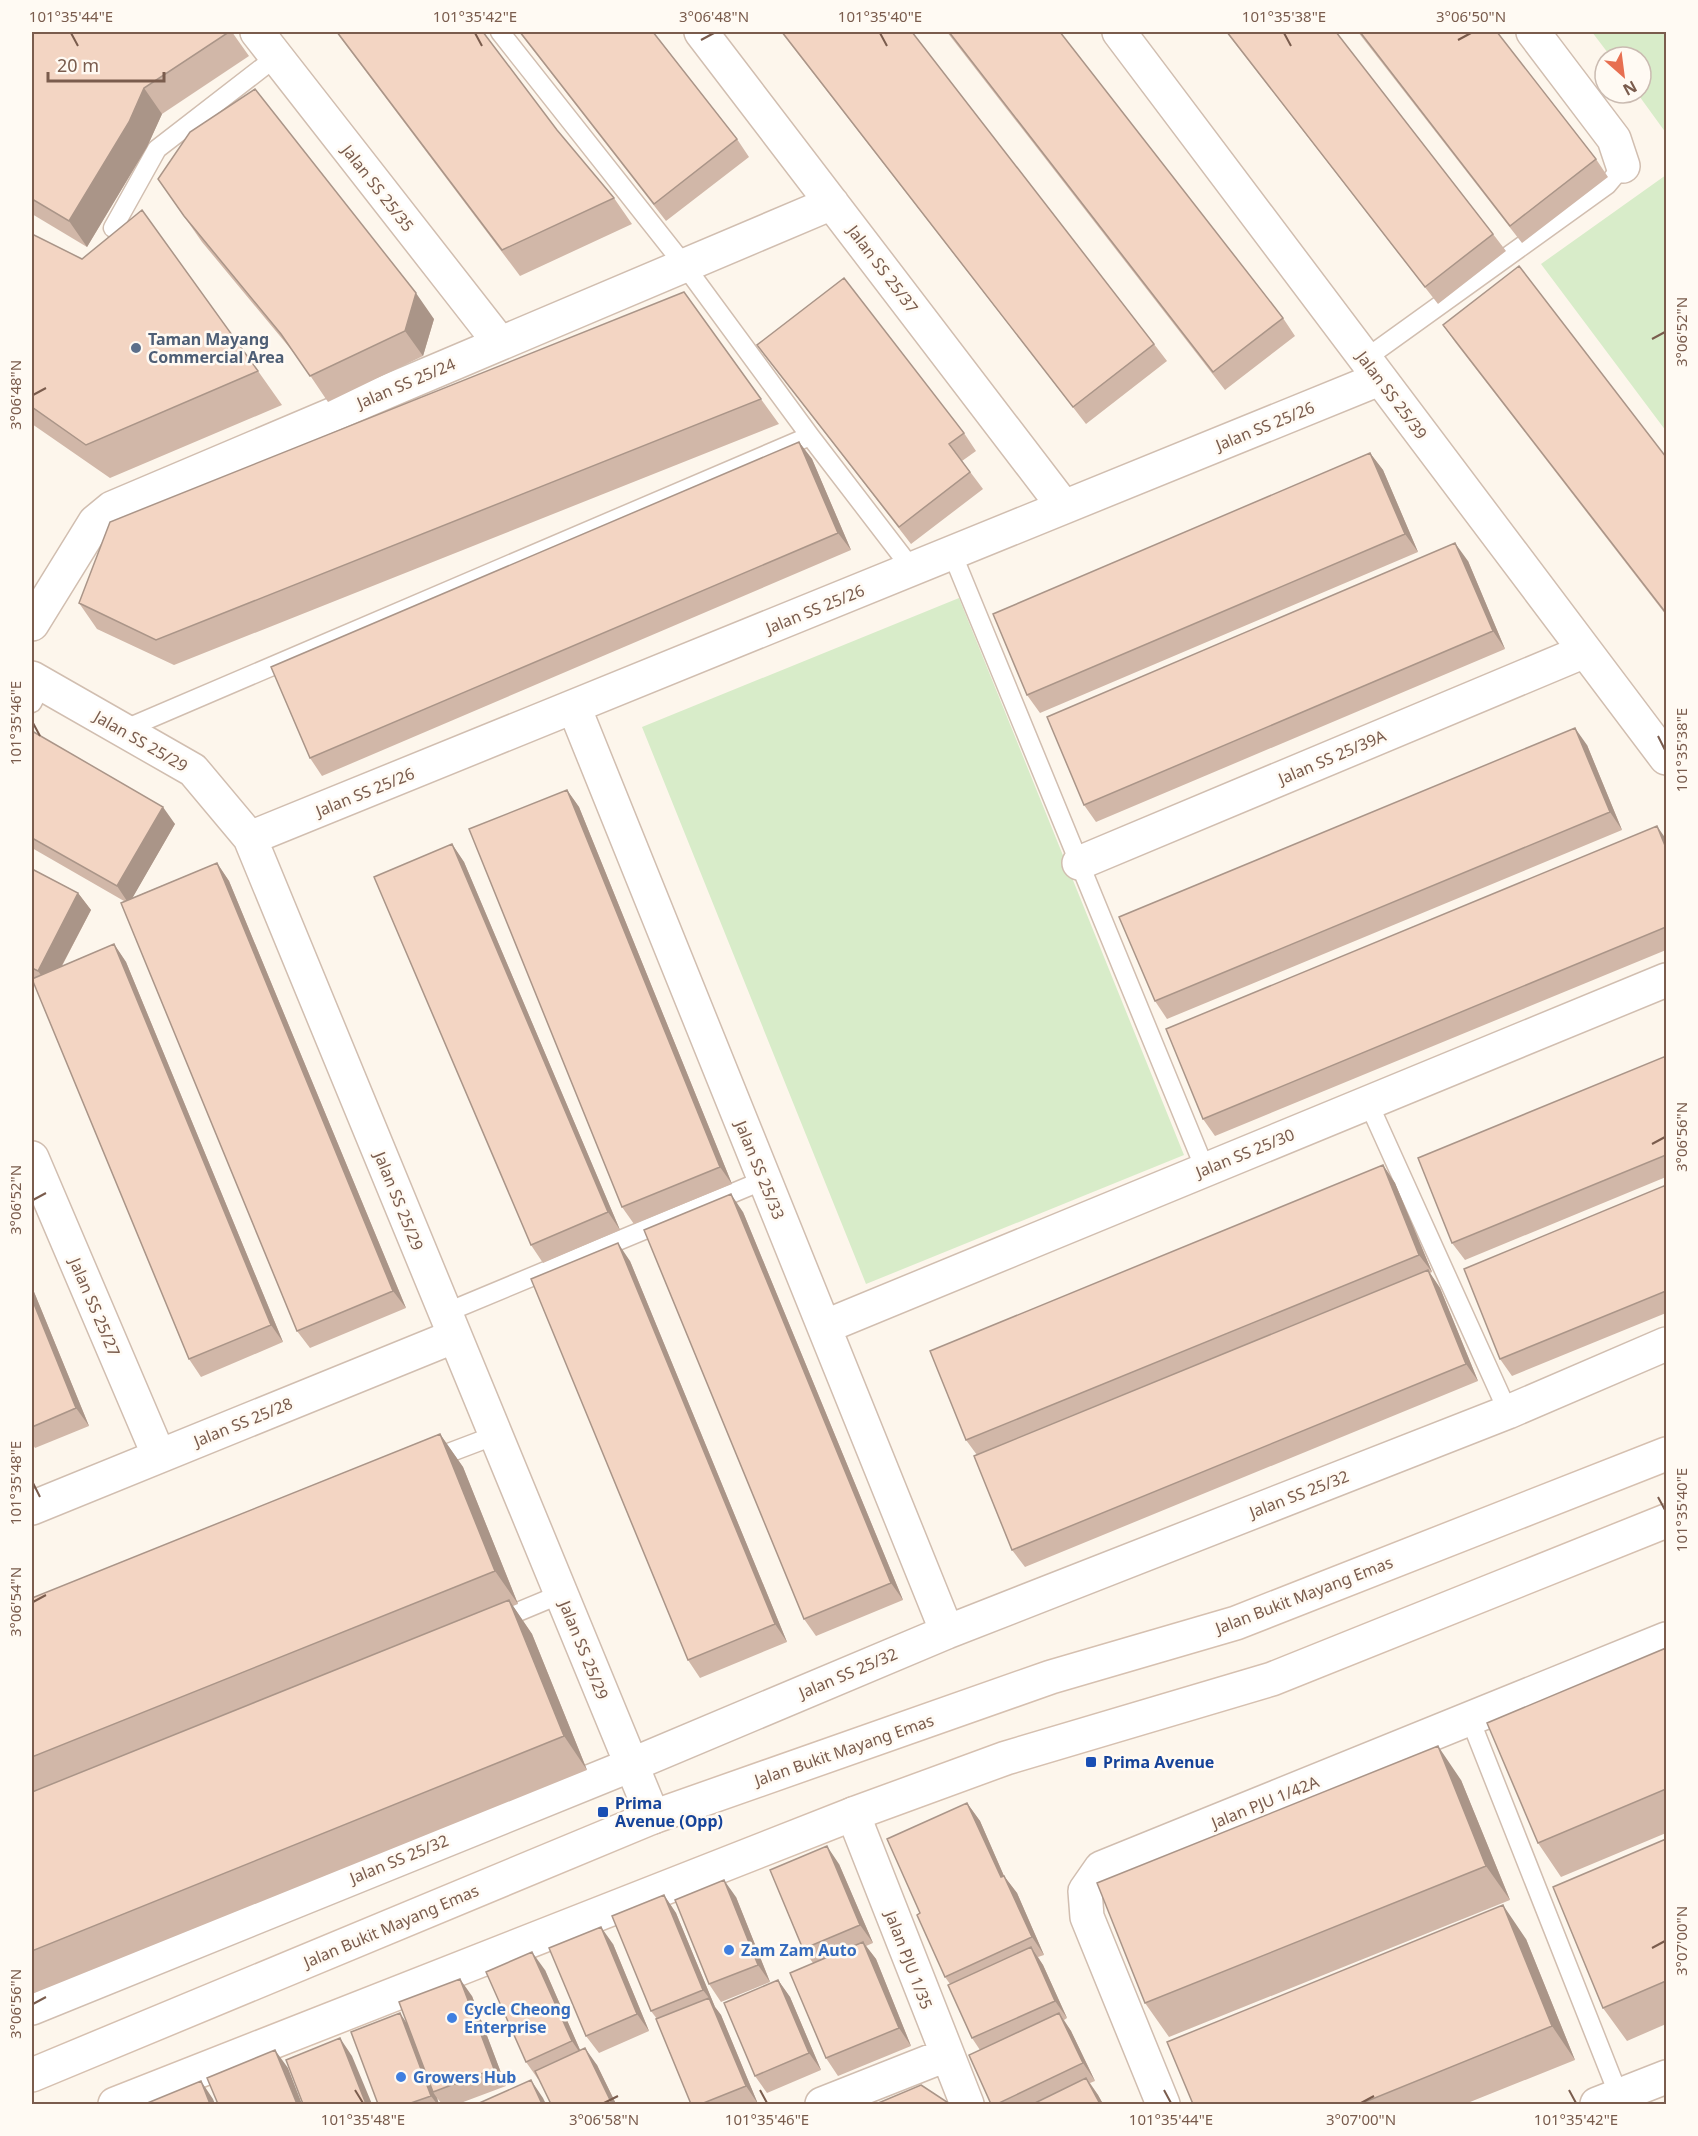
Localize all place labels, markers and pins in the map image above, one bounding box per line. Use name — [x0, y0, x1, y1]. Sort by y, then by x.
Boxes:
place label: Taman Mayang Commercial Area — [148, 328, 284, 368]
marker: Taman Mayang Commercial Area — [129, 341, 143, 355]
place label: Prima Avenue — [1103, 1751, 1214, 1773]
marker: Prima Avenue — [1084, 1755, 1098, 1769]
place label: Prima Avenue (Opp) — [615, 1792, 723, 1832]
marker: Prima Avenue (Opp) — [596, 1805, 610, 1819]
place label: Zam Zam Auto — [741, 1939, 857, 1961]
marker: Zam Zam Auto — [722, 1943, 736, 1957]
place label: Cycle Cheong Enterprise — [464, 1998, 571, 2038]
marker: Cycle Cheong Enterprise — [445, 2011, 459, 2025]
place label: Growers Hub — [413, 2066, 516, 2088]
marker: Growers Hub — [394, 2070, 408, 2084]

